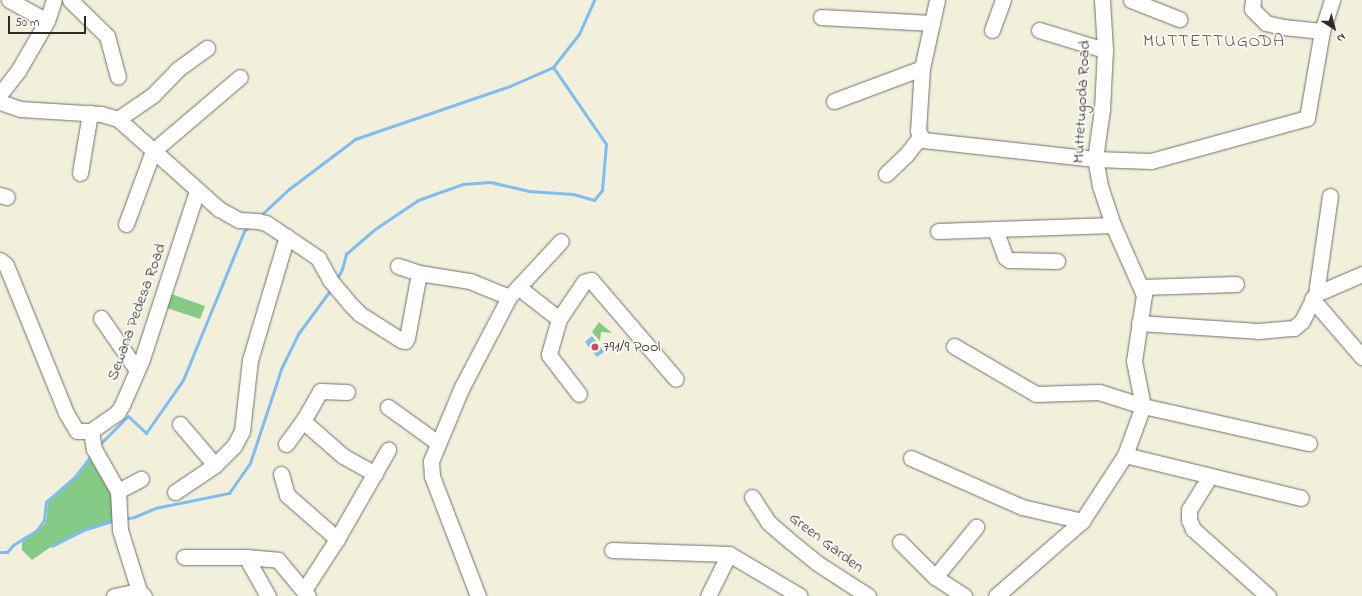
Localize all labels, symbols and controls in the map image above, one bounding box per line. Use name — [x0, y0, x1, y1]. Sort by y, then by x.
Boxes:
scale bar — [10, 8, 88, 34]
north arrow — [1314, 8, 1354, 48]
text: 50 m — [15, 14, 39, 32]
text: N — [1333, 29, 1349, 46]
district label: MUTTETTUGODA — [1143, 31, 1285, 53]
street label: Muttetugoda Road — [1069, 40, 1095, 164]
street label: Sewana Pedesa Road — [103, 241, 171, 383]
place label: 791/9 Pool — [603, 337, 660, 357]
marker: 791/9 Pool — [590, 342, 600, 352]
street label: Green Garden — [785, 509, 867, 577]

